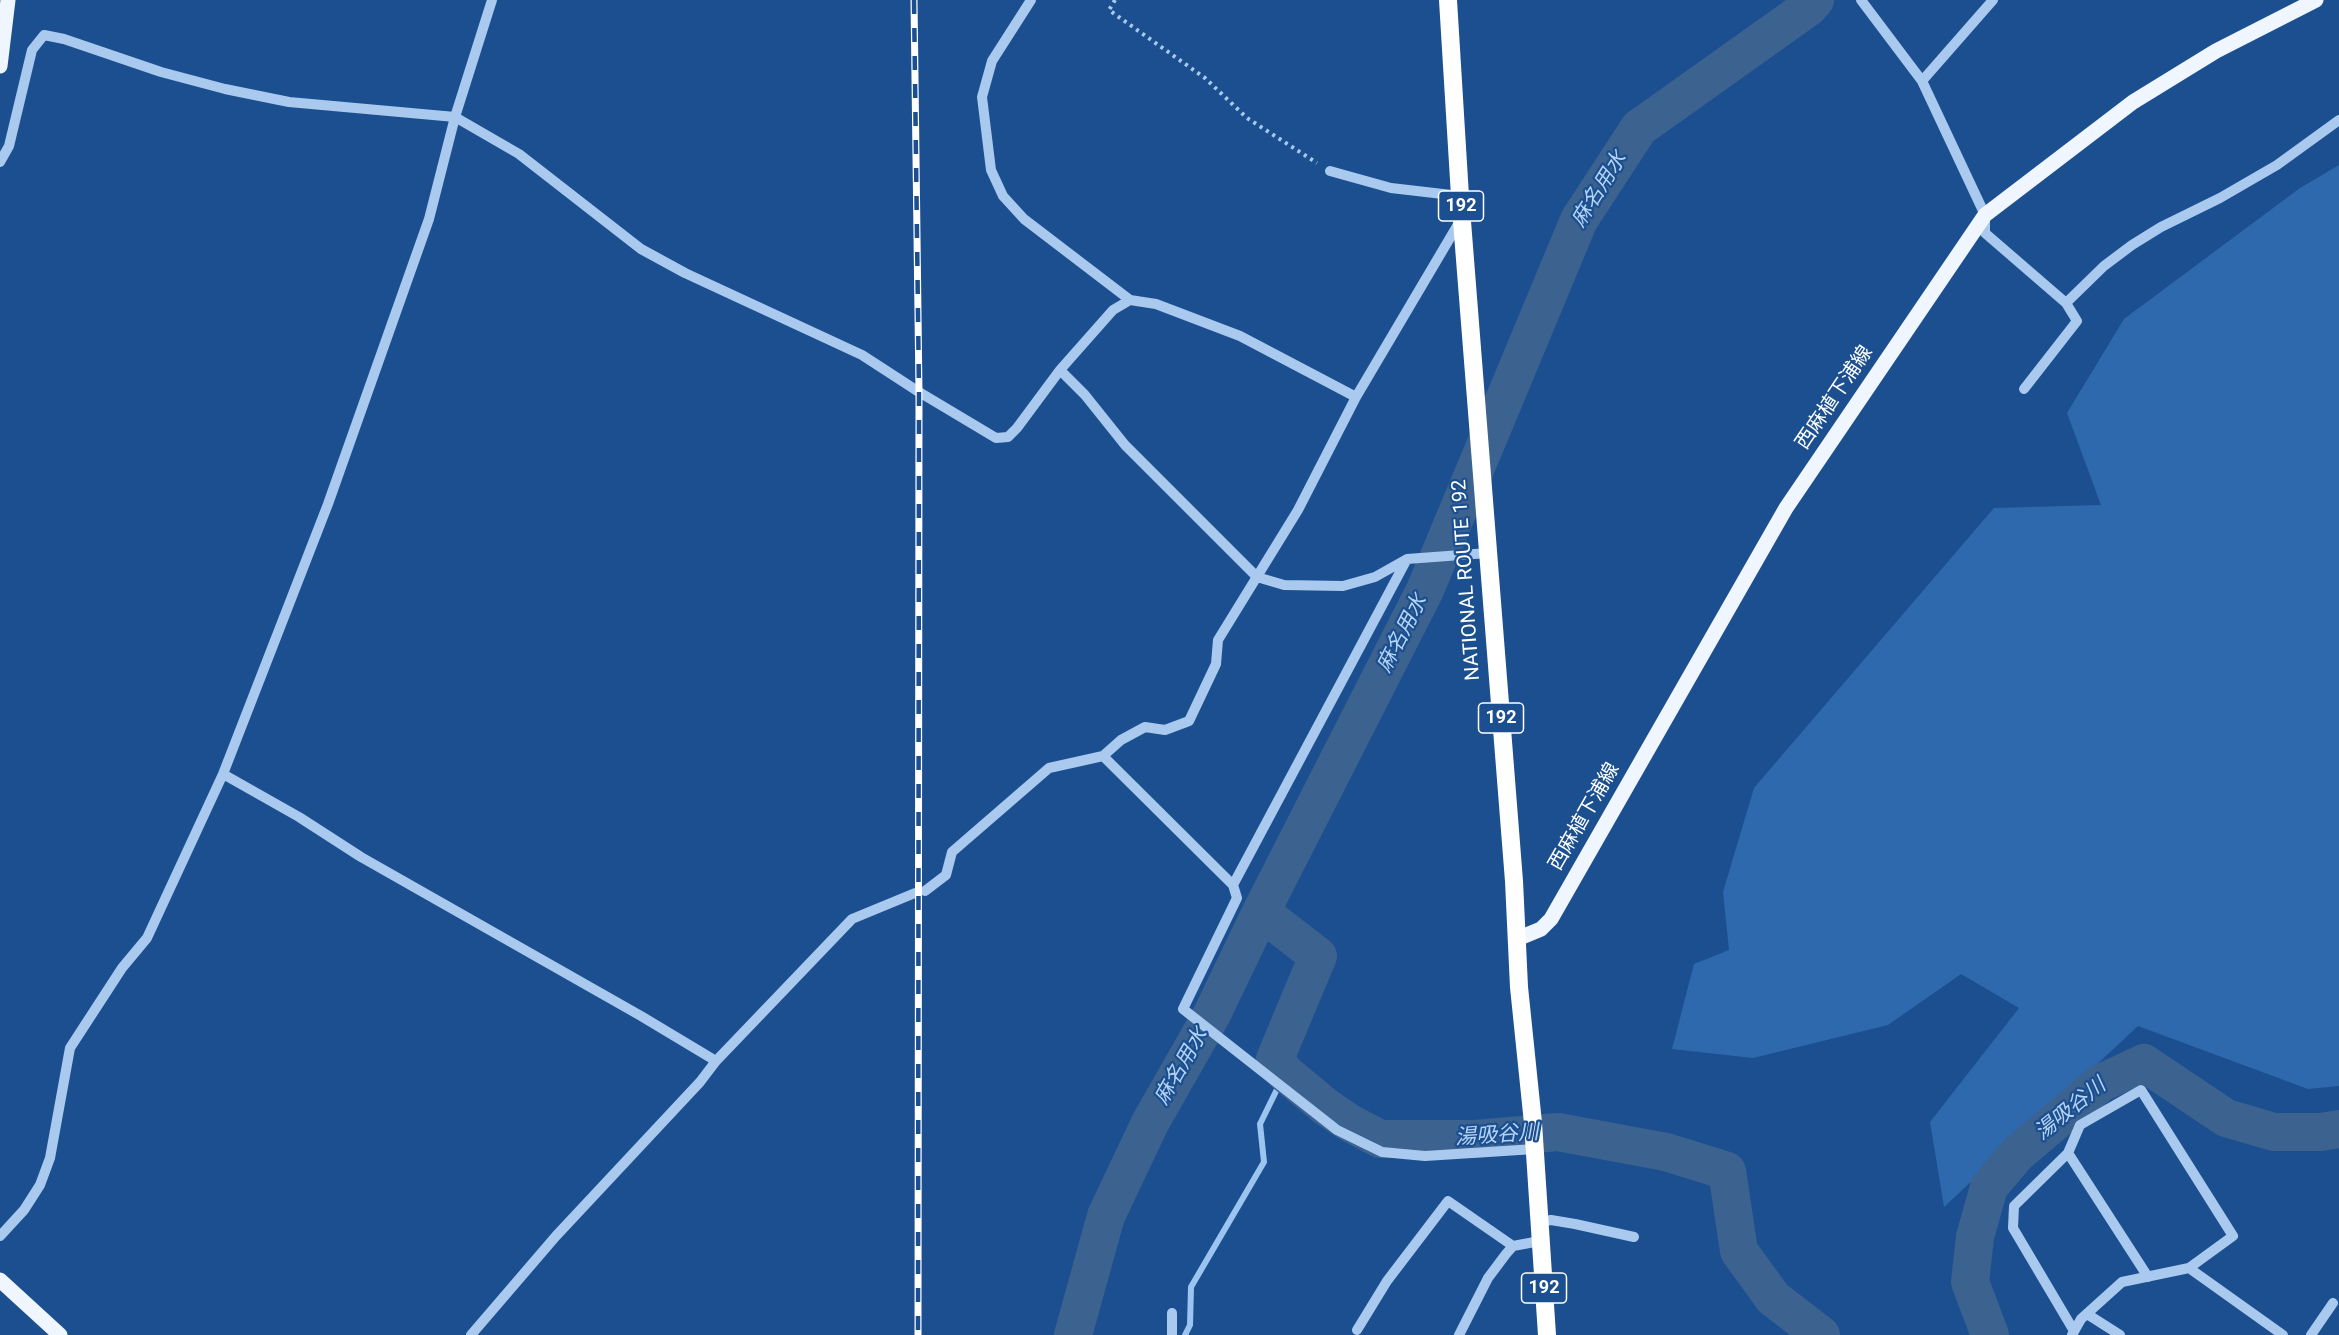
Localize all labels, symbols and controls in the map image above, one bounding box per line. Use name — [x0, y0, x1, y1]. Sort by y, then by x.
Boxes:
water label: 麻名用水 — [1567, 148, 1633, 232]
road number: 192 — [1438, 191, 1484, 221]
street label: 西麻植下浦線 — [1792, 342, 1878, 454]
street label: NATIONAL ROUTE 192 — [1448, 479, 1486, 681]
water label: 麻名用水 — [1373, 591, 1433, 677]
road number: 192 — [1478, 703, 1524, 733]
street label: 西麻植下浦線 — [1545, 759, 1625, 875]
water label: 麻名用水 — [1150, 1024, 1214, 1110]
water label: 湯吸谷川 — [2030, 1074, 2112, 1146]
water label: 湯吸谷川 — [1454, 1121, 1540, 1151]
road number: 192 — [1522, 1273, 1566, 1303]

